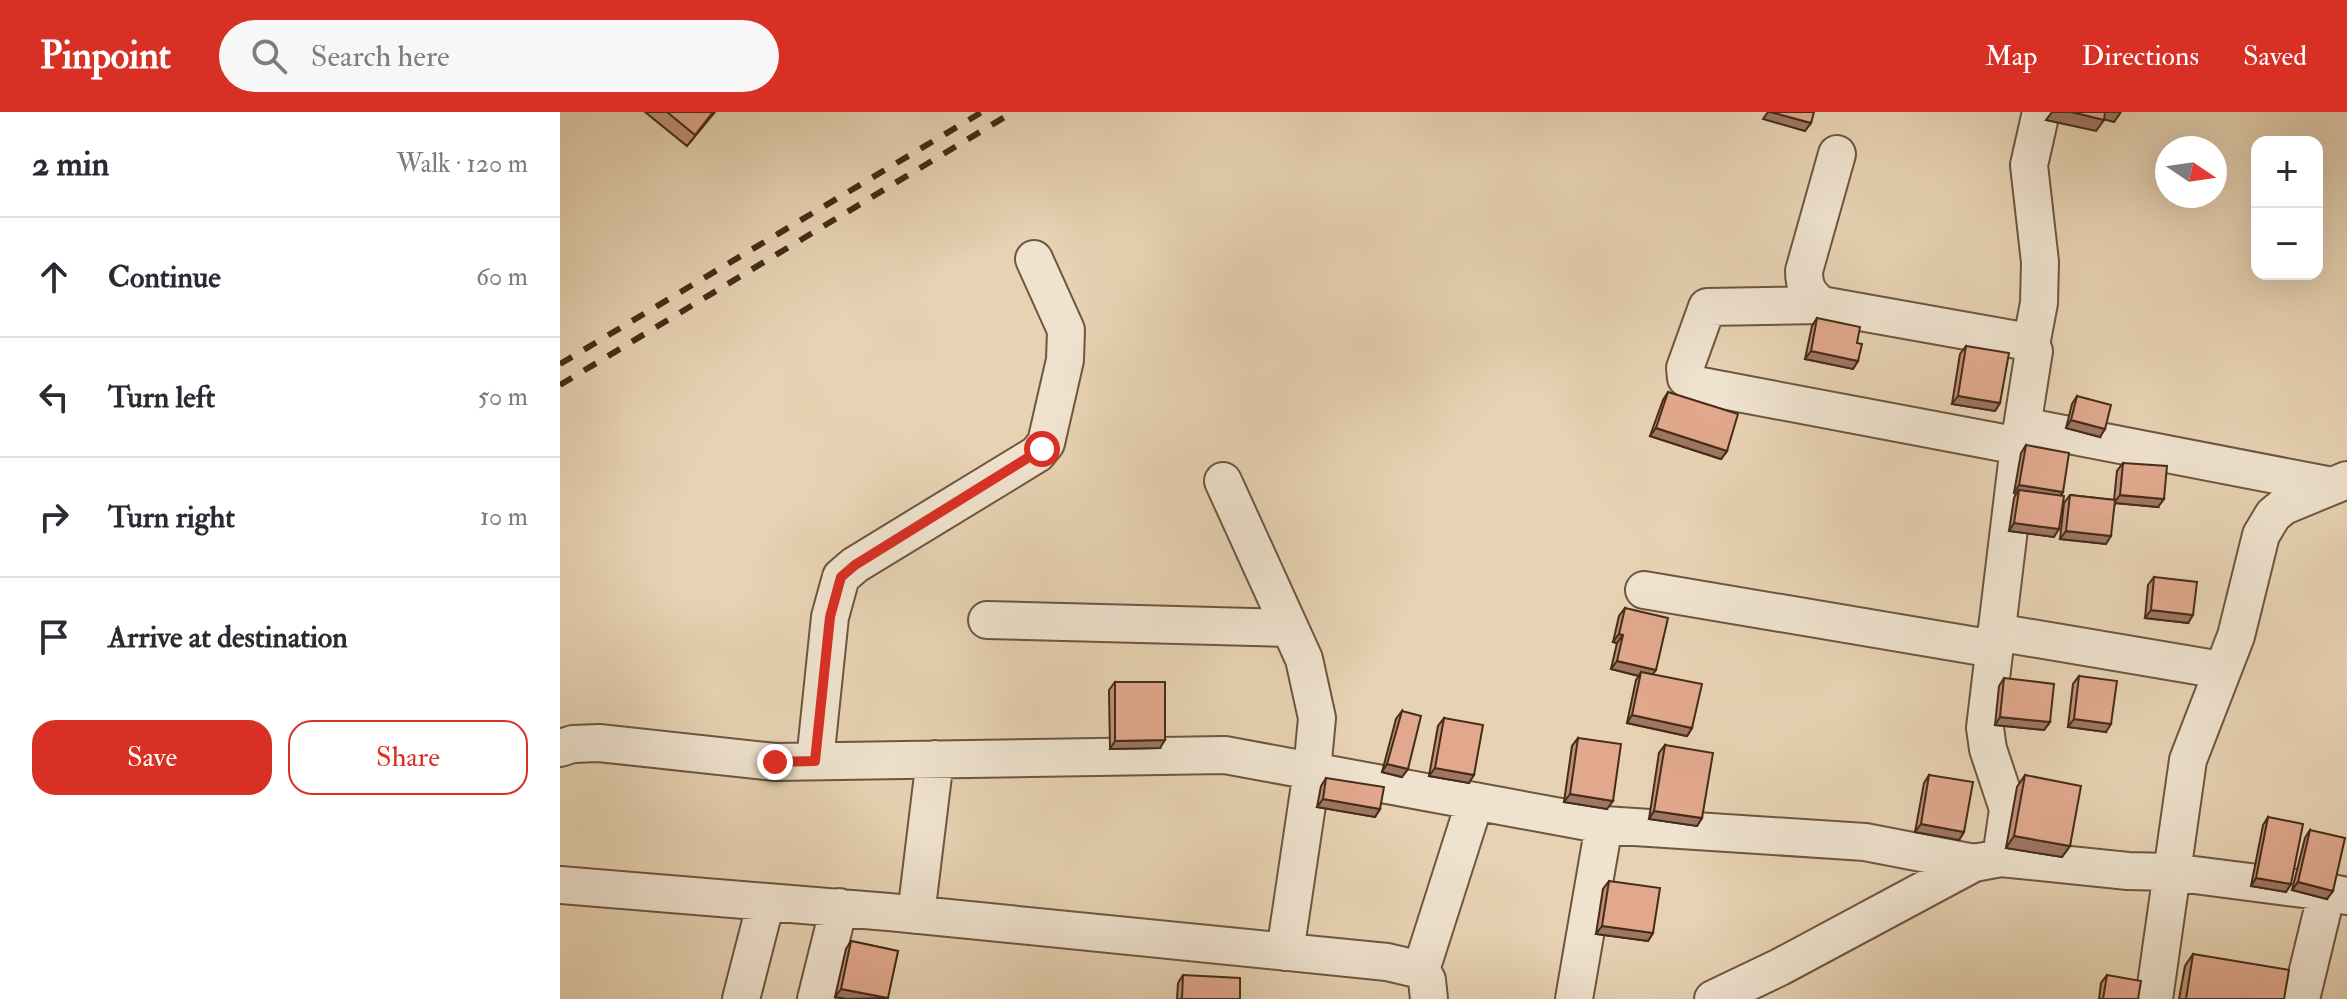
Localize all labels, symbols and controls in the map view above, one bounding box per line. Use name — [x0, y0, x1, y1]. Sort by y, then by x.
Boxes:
search box — [219, 20, 779, 92]
text: Pinpoint — [40, 32, 171, 80]
icon: search — [247, 34, 291, 78]
text: Search here — [311, 38, 450, 75]
text: Map — [1985, 39, 2038, 74]
text: Directions — [2082, 39, 2199, 74]
text: Saved — [2243, 39, 2307, 74]
north arrow — [2155, 136, 2227, 208]
map controls — [2251, 136, 2323, 280]
button: + — [2251, 136, 2323, 208]
text: 2 min — [32, 143, 109, 186]
text: Walk · 120 m — [397, 148, 528, 180]
button: − — [2251, 208, 2323, 280]
icon: ahead — [32, 255, 76, 299]
text: Continue — [108, 259, 221, 296]
text: 60 m — [476, 261, 528, 293]
icon: left — [32, 375, 76, 419]
text: Turn left — [108, 379, 215, 416]
text: 50 m — [478, 381, 528, 413]
route start — [1024, 431, 1060, 467]
icon: right — [32, 495, 76, 539]
text: Turn right — [108, 499, 235, 536]
text: 10 m — [480, 501, 528, 533]
icon: arrive — [32, 615, 76, 659]
text: Arrive at destination — [108, 619, 348, 656]
button: Save — [32, 720, 272, 795]
button: Share — [288, 720, 528, 795]
route end — [757, 744, 793, 780]

